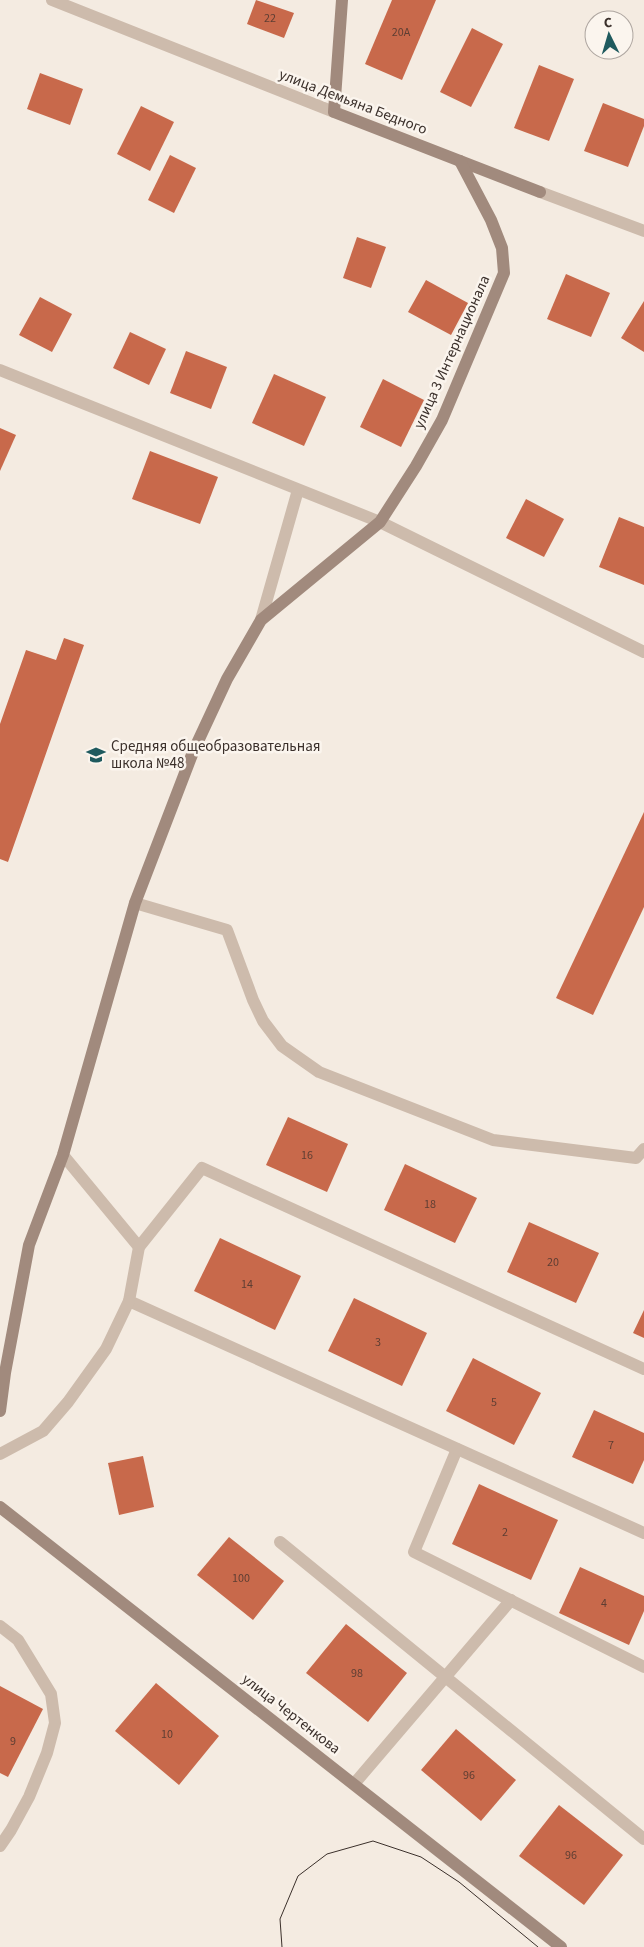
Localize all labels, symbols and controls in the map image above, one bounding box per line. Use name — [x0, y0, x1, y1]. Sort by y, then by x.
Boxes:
house number: 22 — [264, 10, 276, 27]
north arrow — [584, 10, 634, 60]
text: С — [603, 13, 613, 33]
house number: 20А — [392, 24, 411, 41]
street label: улица Демьяна Бедного — [276, 64, 430, 140]
street label: улица 3 Интернационала — [409, 272, 495, 432]
place label: Средняя общеобразовательная школа №48 — [111, 736, 320, 774]
school or university icon: Средняя общеобразовательная школа №48 — [85, 744, 107, 766]
house number: 16 — [301, 1147, 313, 1164]
house number: 18 — [424, 1196, 436, 1213]
house number: 20 — [547, 1254, 559, 1271]
house number: 14 — [241, 1276, 253, 1293]
house number: 3 — [375, 1334, 381, 1351]
house number: 5 — [491, 1394, 497, 1411]
house number: 7 — [608, 1437, 614, 1454]
house number: 2 — [502, 1524, 508, 1541]
house number: 100 — [232, 1570, 250, 1587]
house number: 4 — [601, 1595, 607, 1612]
house number: 98 — [351, 1665, 363, 1682]
street label: улица Чертенкова — [237, 1669, 345, 1759]
house number: 10 — [161, 1726, 173, 1743]
house number: 9 — [10, 1733, 16, 1750]
house number: 96 — [463, 1767, 475, 1784]
house number: 96 — [565, 1847, 577, 1864]

